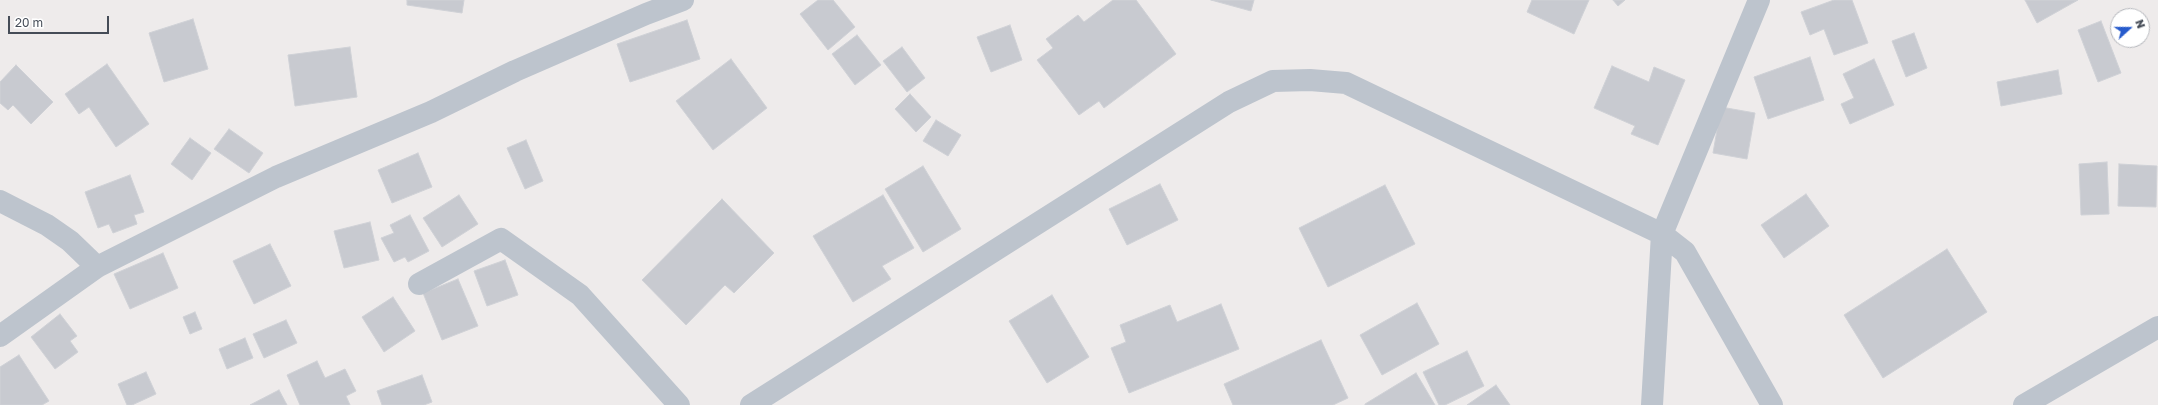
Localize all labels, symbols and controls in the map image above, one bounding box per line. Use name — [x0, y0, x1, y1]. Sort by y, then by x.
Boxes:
scale bar — [10, 8, 111, 34]
north arrow — [2110, 8, 2150, 48]
text: 20 m — [15, 15, 43, 30]
text: N — [2133, 18, 2148, 30]

